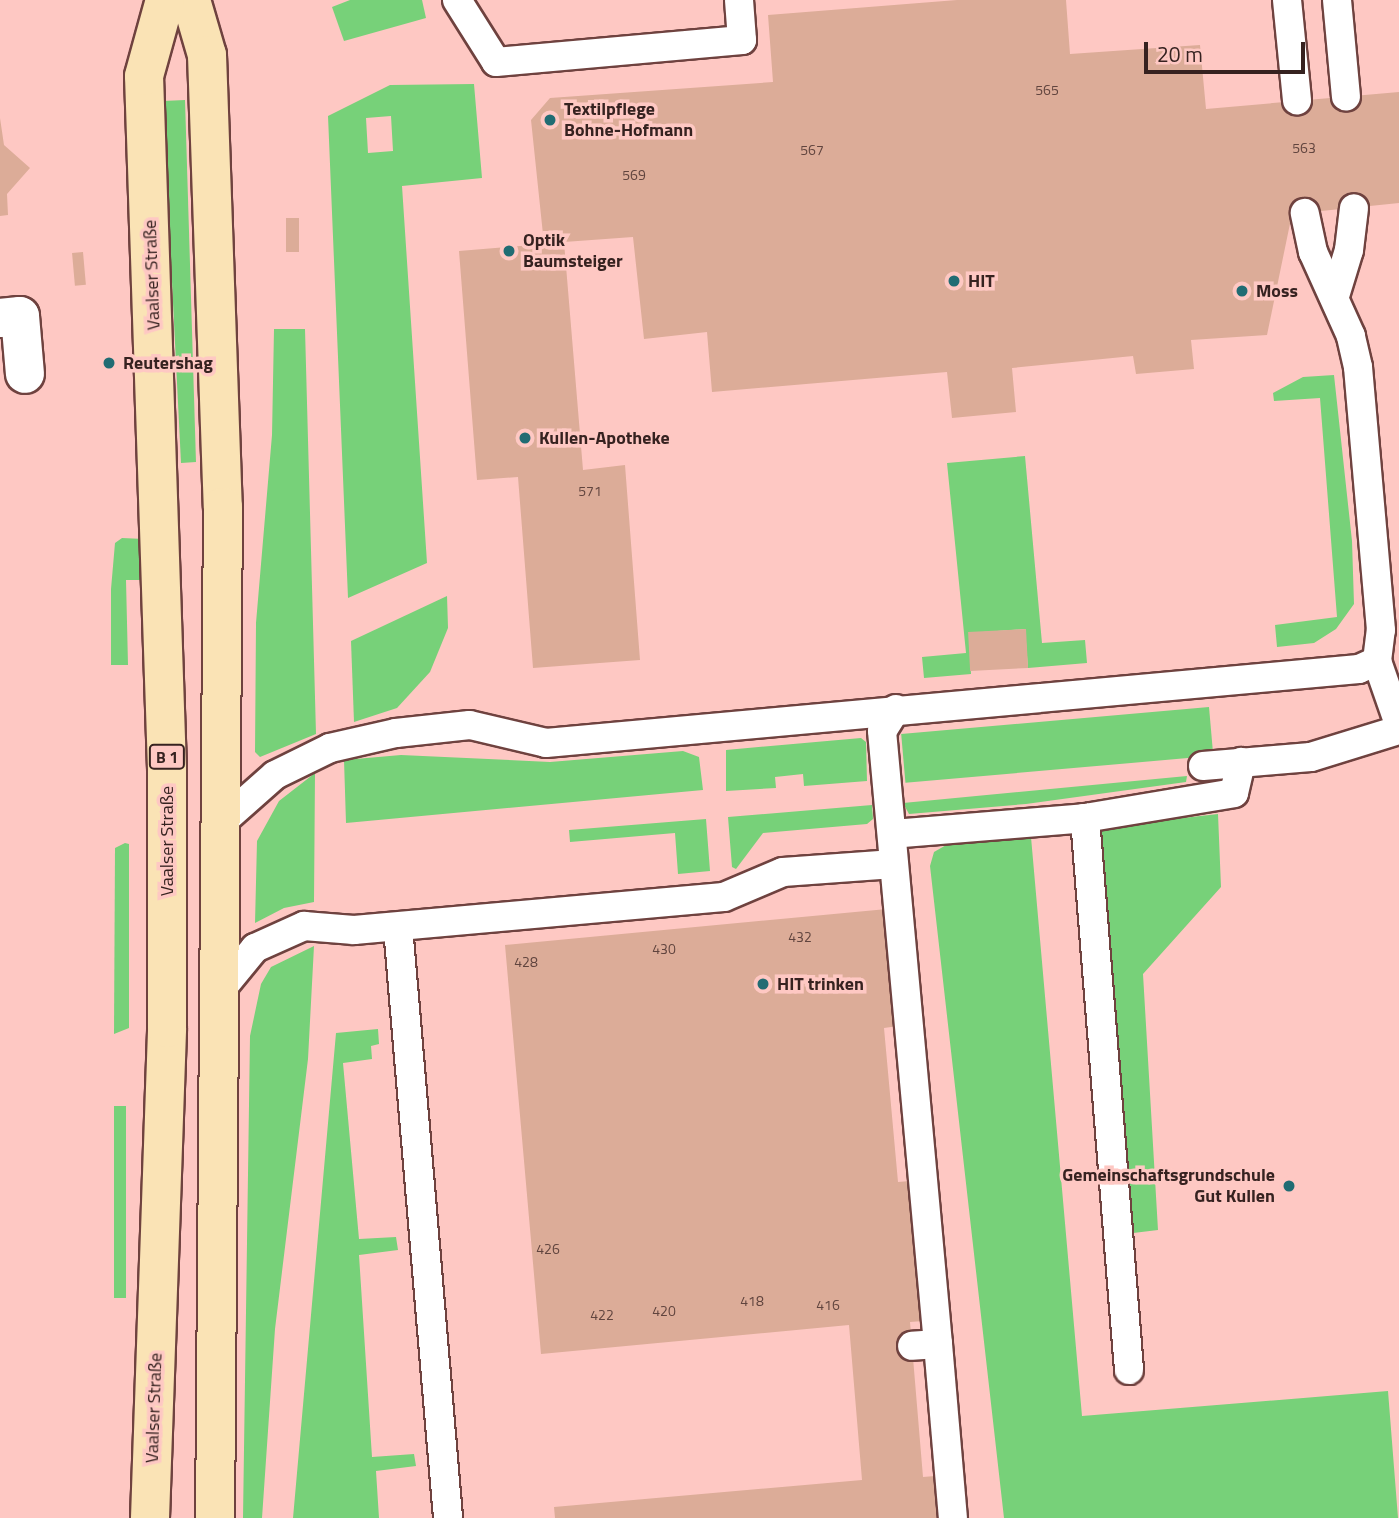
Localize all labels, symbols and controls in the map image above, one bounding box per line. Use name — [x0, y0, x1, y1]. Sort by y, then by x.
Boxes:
scale bar — [1147, 28, 1308, 72]
text: 20 m — [1157, 38, 1203, 70]
house number: 565 — [1035, 82, 1059, 98]
place label: Textilpflege Bohne-Hofmann — [564, 99, 693, 142]
marker: Textilpflege Bohne-Hofmann — [542, 112, 558, 128]
house number: 563 — [1292, 140, 1316, 156]
house number: 567 — [800, 142, 824, 158]
house number: 569 — [622, 167, 646, 183]
street label: Vaalser Straße — [139, 219, 165, 331]
place label: Optik Baumsteiger — [523, 230, 623, 272]
marker: Optik Baumsteiger — [501, 243, 517, 259]
place label: HIT — [968, 270, 995, 292]
marker: HIT — [946, 273, 962, 289]
place label: Moss — [1256, 280, 1298, 302]
marker: Moss — [1234, 283, 1250, 299]
place label: Reutershag — [123, 352, 213, 374]
marker: Reutershag — [101, 355, 117, 371]
place label: Kullen-Apotheke — [539, 427, 670, 449]
marker: Kullen-Apotheke — [517, 430, 533, 446]
house number: 571 — [578, 483, 602, 499]
road number: B 1 — [148, 744, 186, 770]
street label: Vaalser Straße — [156, 786, 178, 896]
house number: 432 — [788, 929, 812, 945]
house number: 430 — [652, 941, 676, 957]
house number: 428 — [514, 954, 538, 970]
place label: HIT trinken — [777, 973, 864, 995]
marker: HIT trinken — [755, 976, 771, 992]
place label: Gemeinschaftsgrundschule Gut Kullen — [1062, 1165, 1275, 1208]
marker: Gemeinschaftsgrundschule Gut Kullen — [1281, 1178, 1297, 1194]
house number: 426 — [536, 1241, 560, 1257]
house number: 418 — [740, 1293, 764, 1309]
house number: 416 — [816, 1297, 840, 1313]
house number: 420 — [652, 1303, 676, 1319]
house number: 422 — [590, 1307, 614, 1323]
street label: Vaalser Straße — [141, 1352, 167, 1464]

